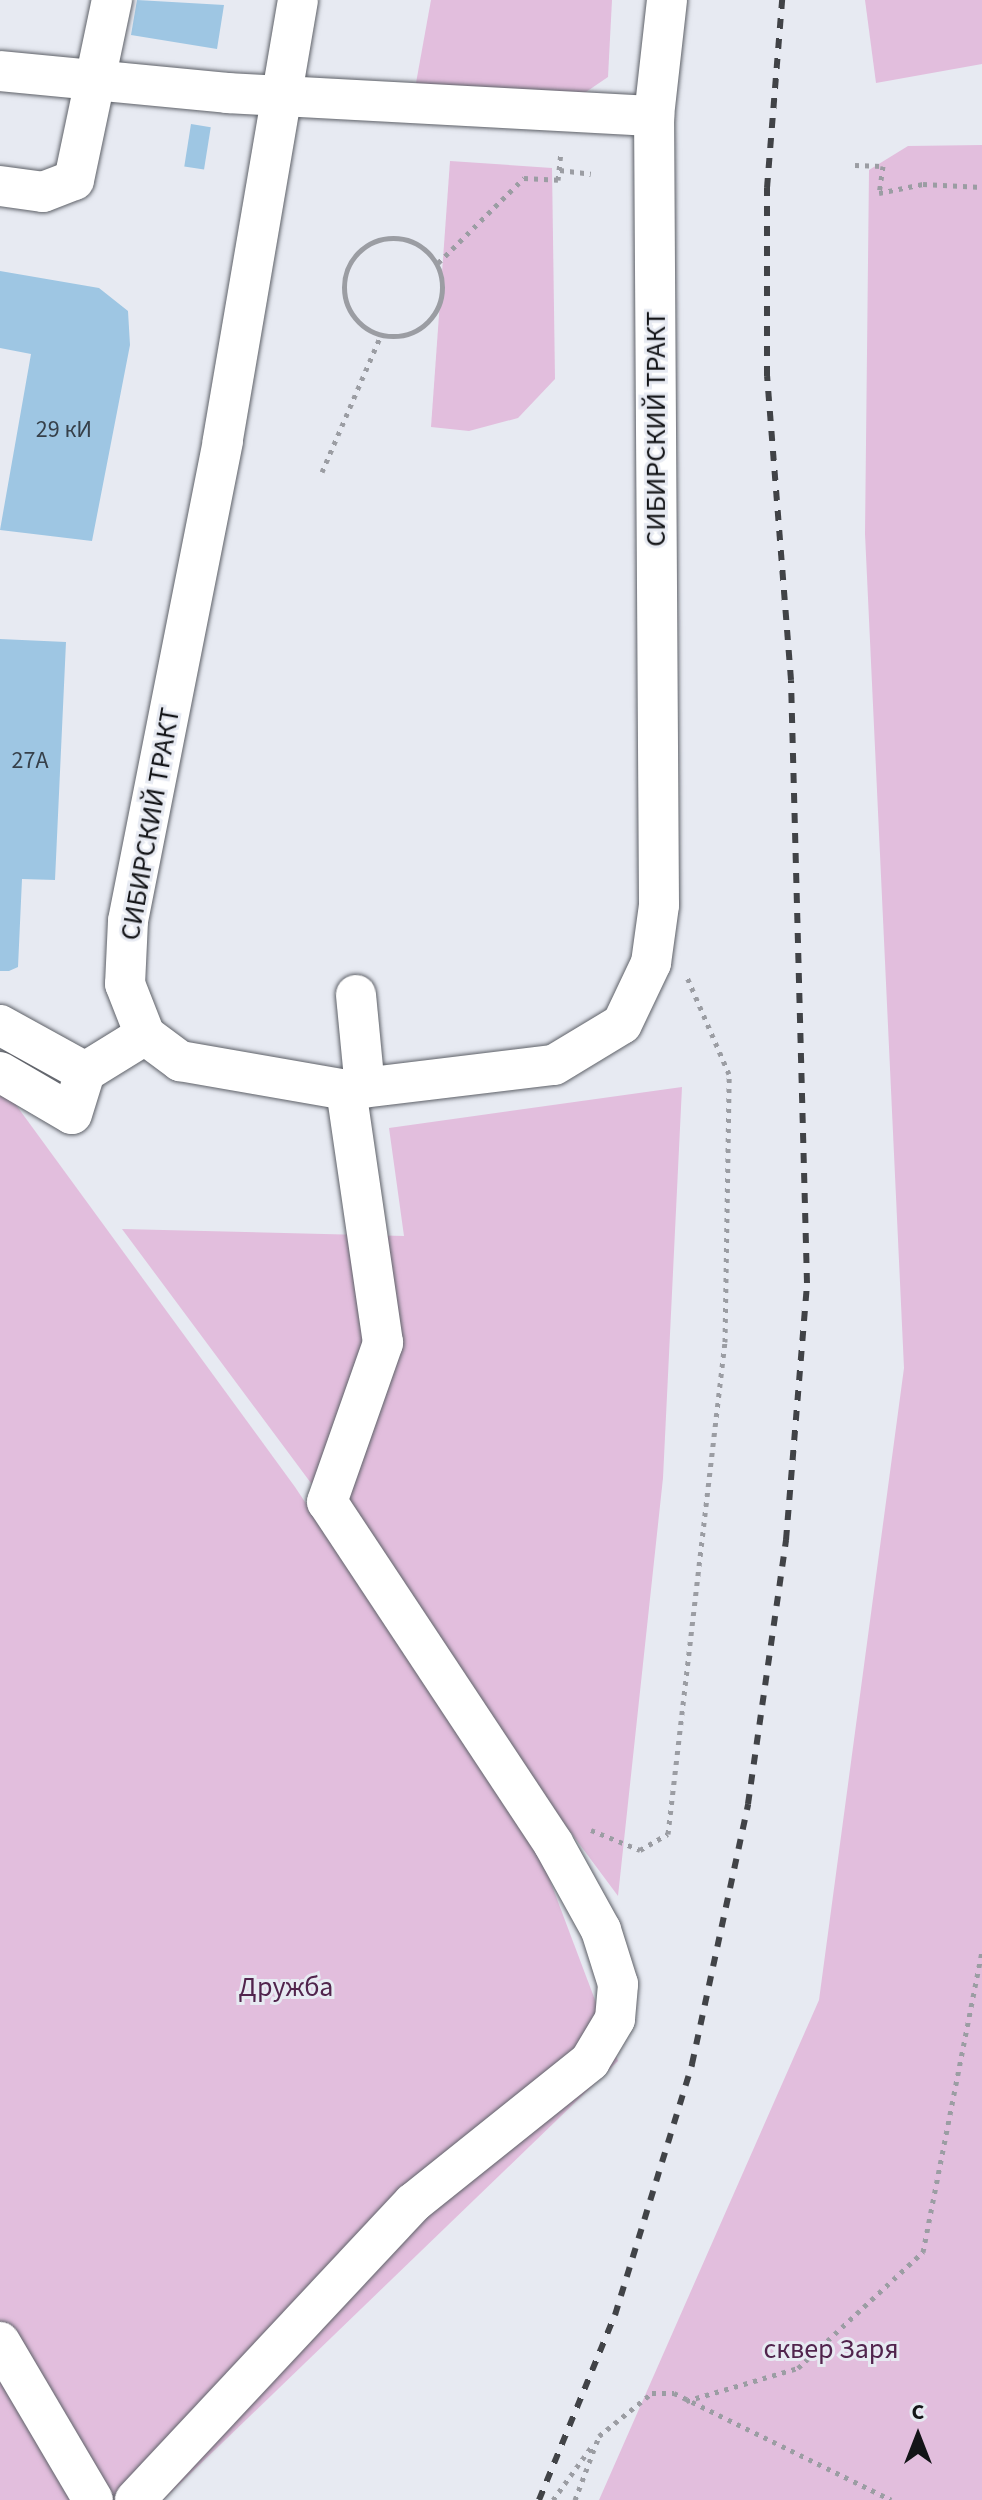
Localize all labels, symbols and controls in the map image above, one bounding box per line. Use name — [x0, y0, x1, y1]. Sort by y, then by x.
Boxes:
street label: СИБИРСКИЙ ТРАКТ — [639, 311, 673, 547]
house number: 29 кИ — [36, 416, 92, 444]
street label: СИБИРСКИЙ ТРАКТ — [113, 705, 187, 943]
house number: 27А — [12, 747, 48, 775]
park label: Дружба — [239, 1970, 333, 2004]
park label: сквер Заря — [763, 2332, 899, 2366]
north arrow — [878, 2396, 958, 2476]
text: С — [912, 2396, 924, 2428]

